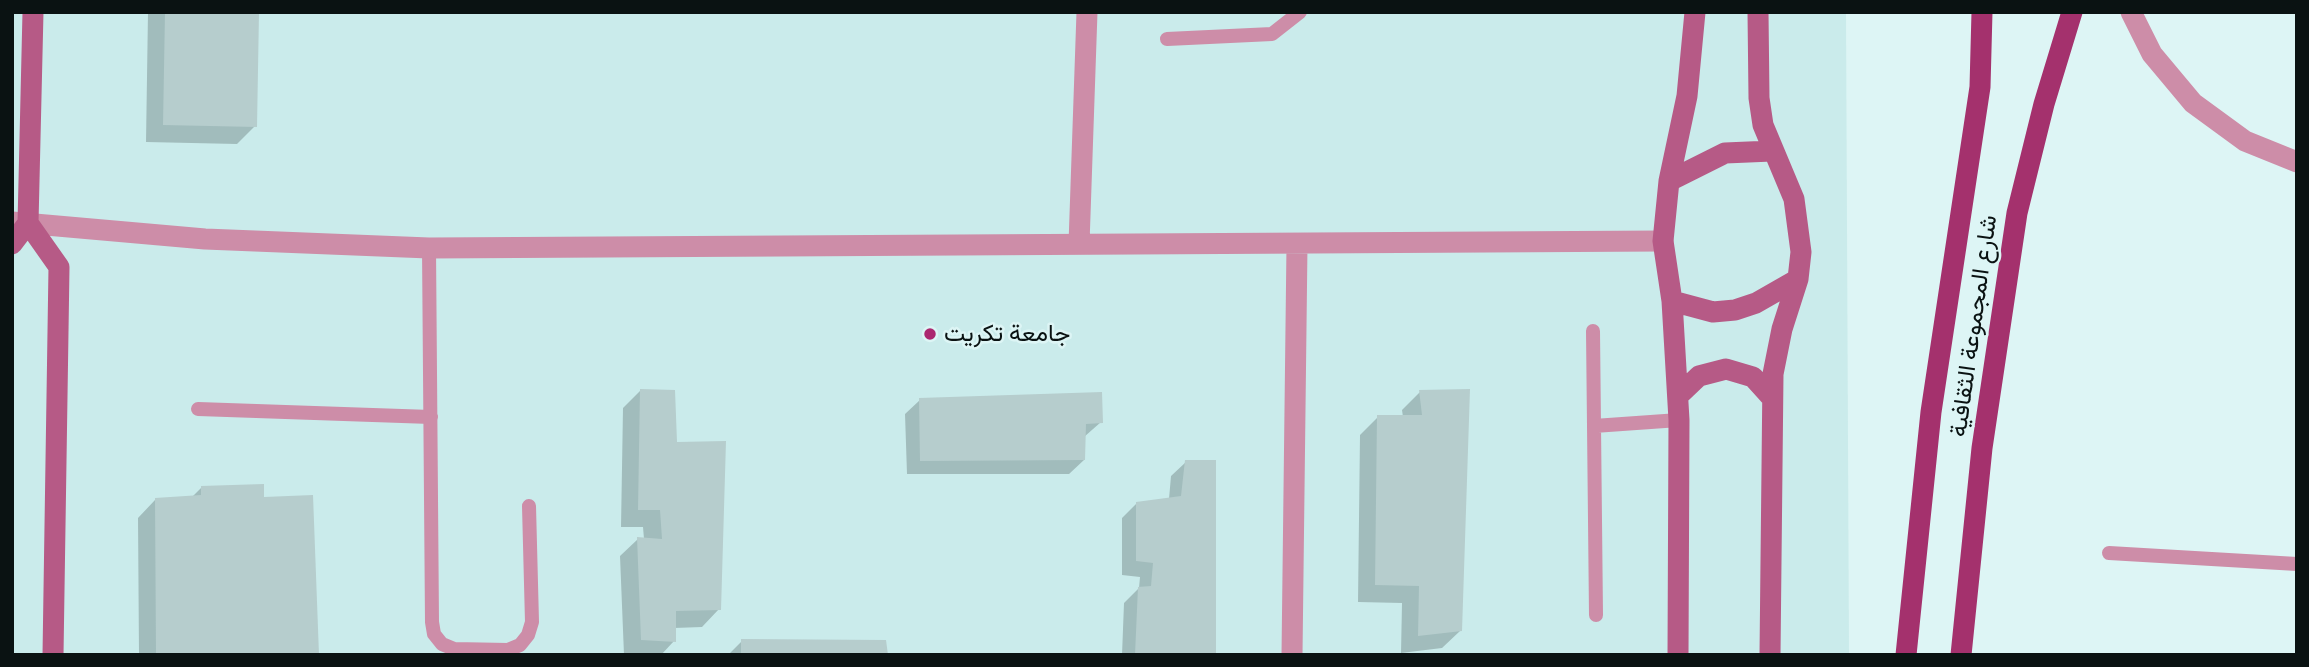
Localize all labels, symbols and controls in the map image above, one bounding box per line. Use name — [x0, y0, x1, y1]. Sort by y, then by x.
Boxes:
street label: شارع المجموعة الثقافية — [1944, 213, 2004, 439]
place label: جامعة تكريت — [944, 320, 1070, 348]
marker: جامعة تكريت — [922, 326, 938, 342]

